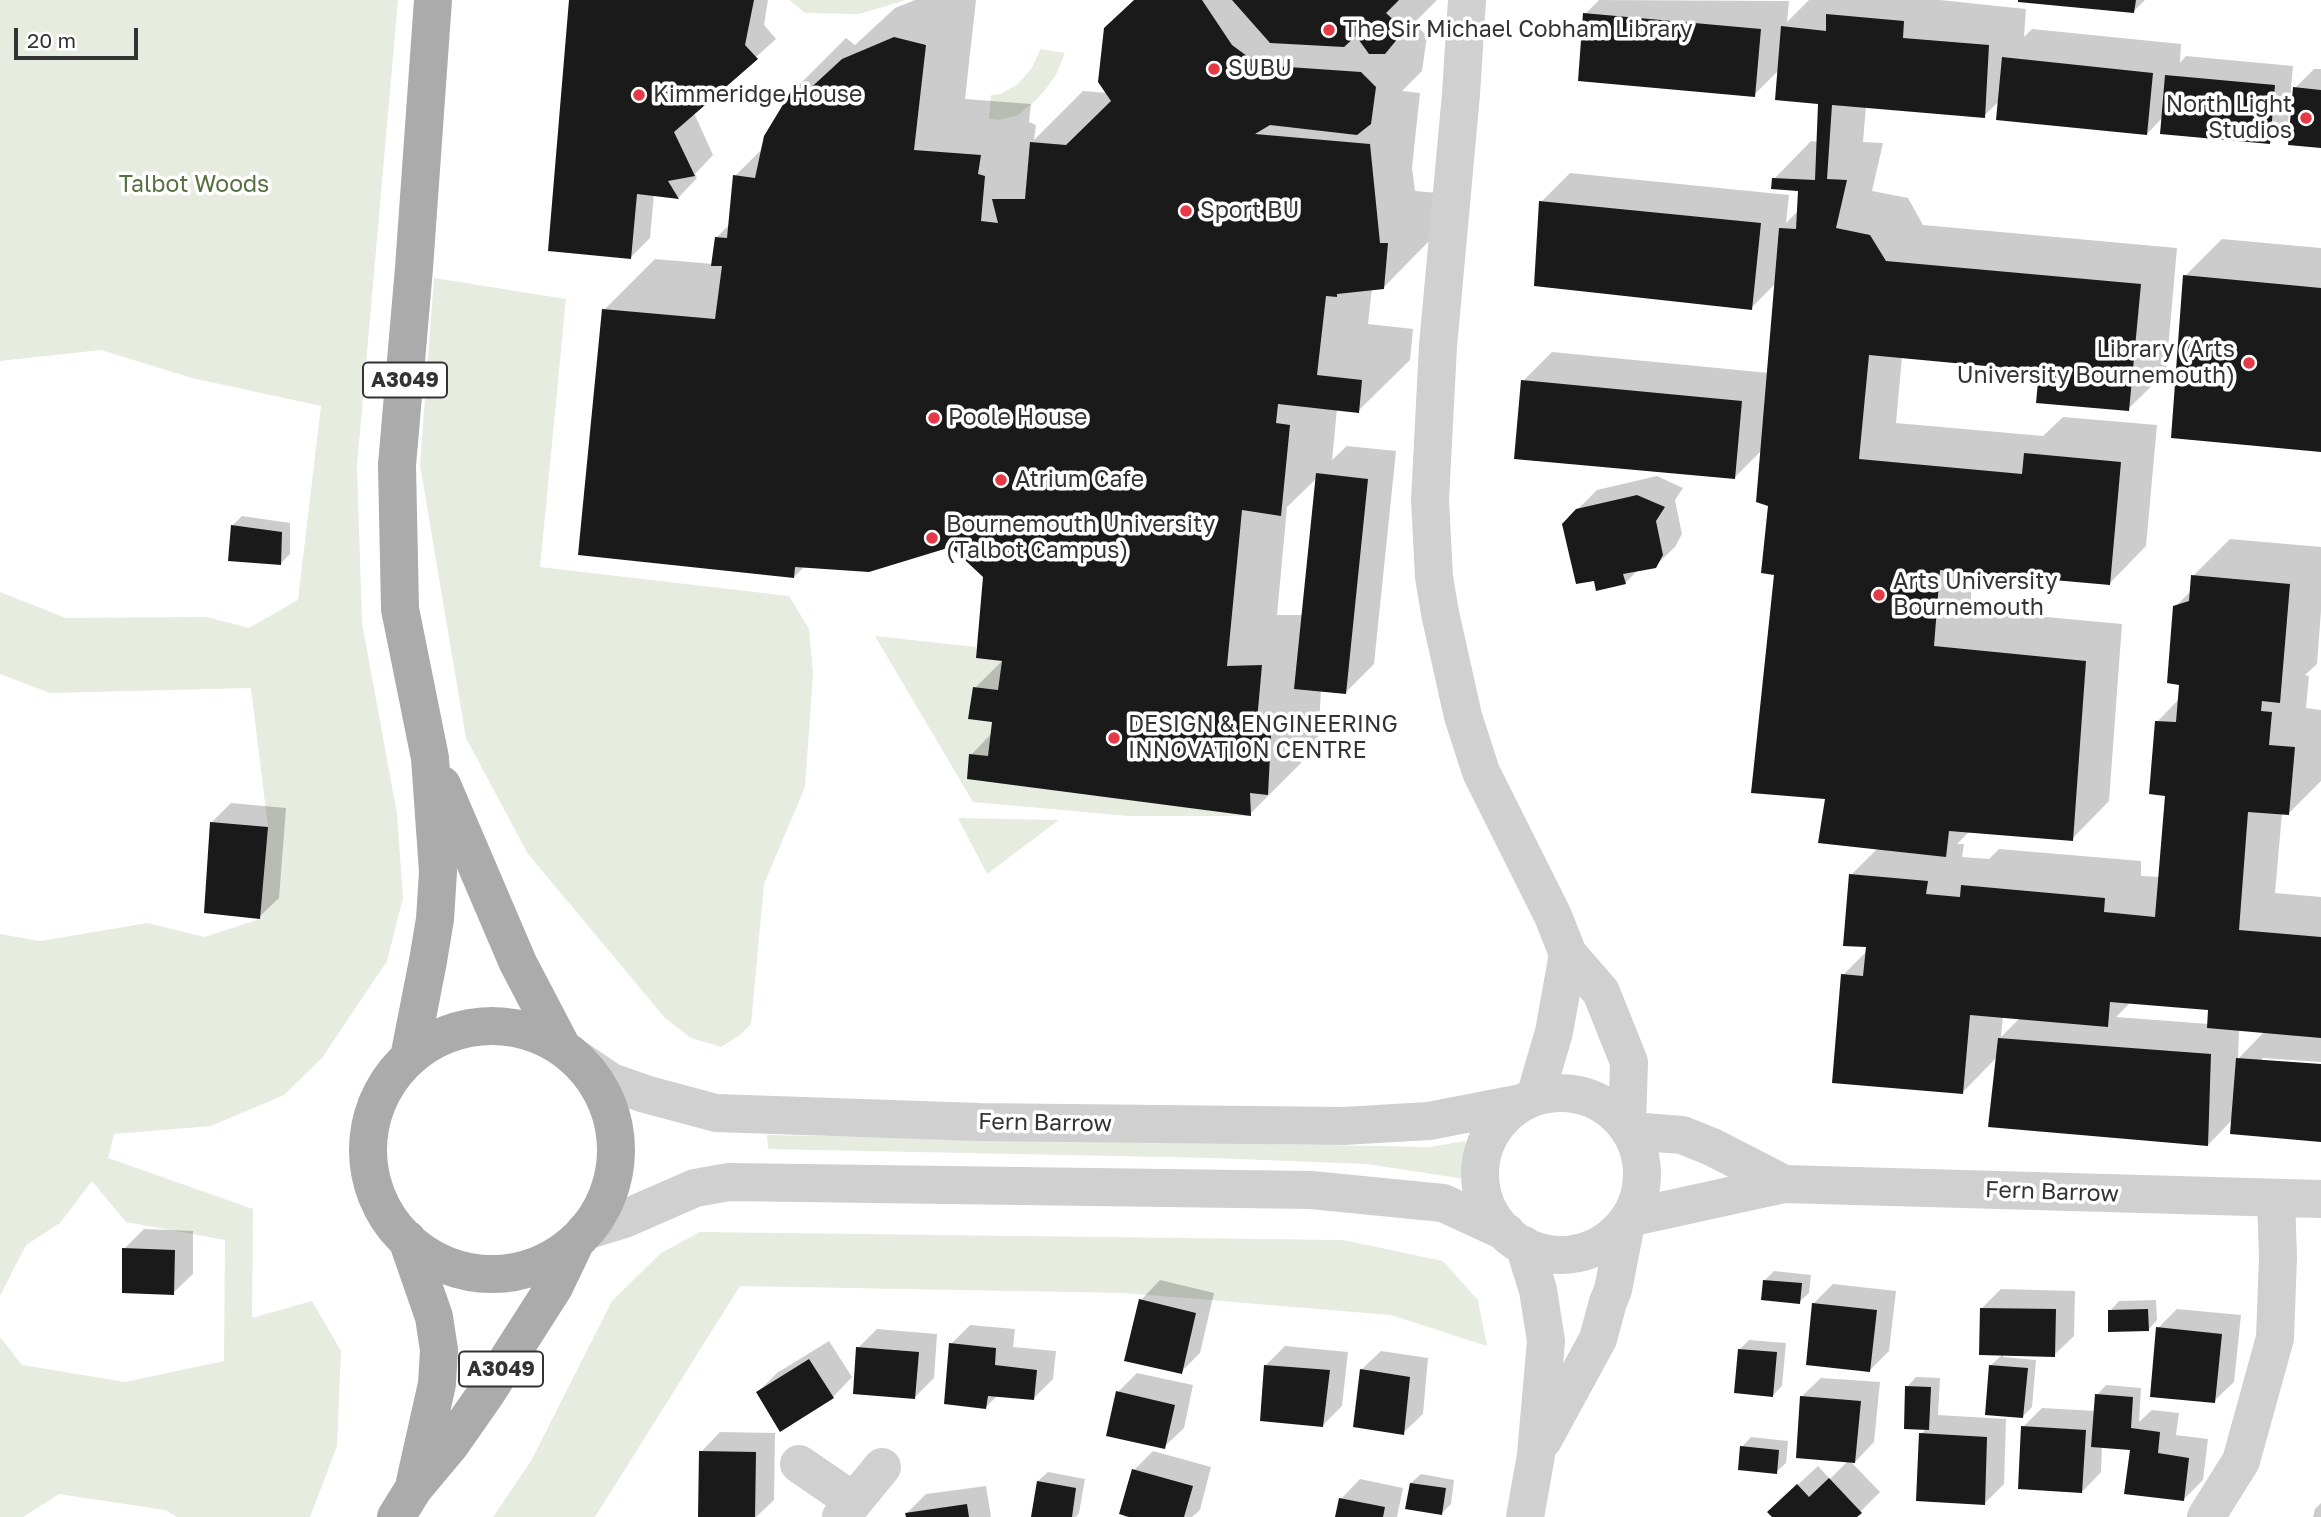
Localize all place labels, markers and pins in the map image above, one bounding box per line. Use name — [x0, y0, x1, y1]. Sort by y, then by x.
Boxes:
place label: The Sir Michael Cobham Library — [1343, 16, 1693, 44]
marker: The Sir Michael Cobham Library — [1321, 22, 1337, 38]
place label: SUBU — [1228, 55, 1292, 83]
marker: SUBU — [1206, 61, 1222, 77]
place label: Kimmeridge House — [653, 81, 862, 109]
marker: Kimmeridge House — [631, 87, 647, 103]
place label: North Light Studios — [2166, 91, 2292, 145]
marker: North Light Studios — [2298, 110, 2314, 126]
place label: Sport BU — [1200, 197, 1299, 225]
marker: Sport BU — [1178, 203, 1194, 219]
place label: Library (Arts University Bournemouth) — [1957, 336, 2235, 390]
marker: Library (Arts University Bournemouth) — [2241, 355, 2257, 371]
place label: Poole House — [948, 404, 1087, 432]
marker: Poole House — [926, 410, 942, 426]
place label: Atrium Cafe — [1015, 466, 1144, 494]
marker: Atrium Cafe — [993, 472, 1009, 488]
place label: Bournemouth University (Talbot Campus) — [946, 511, 1215, 565]
marker: Bournemouth University (Talbot Campus) — [924, 530, 940, 546]
place label: Arts University Bournemouth — [1893, 568, 2058, 622]
marker: Arts University Bournemouth — [1871, 587, 1887, 603]
place label: DESIGN & ENGINEERING INNOVATION CENTRE — [1128, 711, 1398, 765]
marker: DESIGN & ENGINEERING INNOVATION CENTRE — [1106, 730, 1122, 746]

